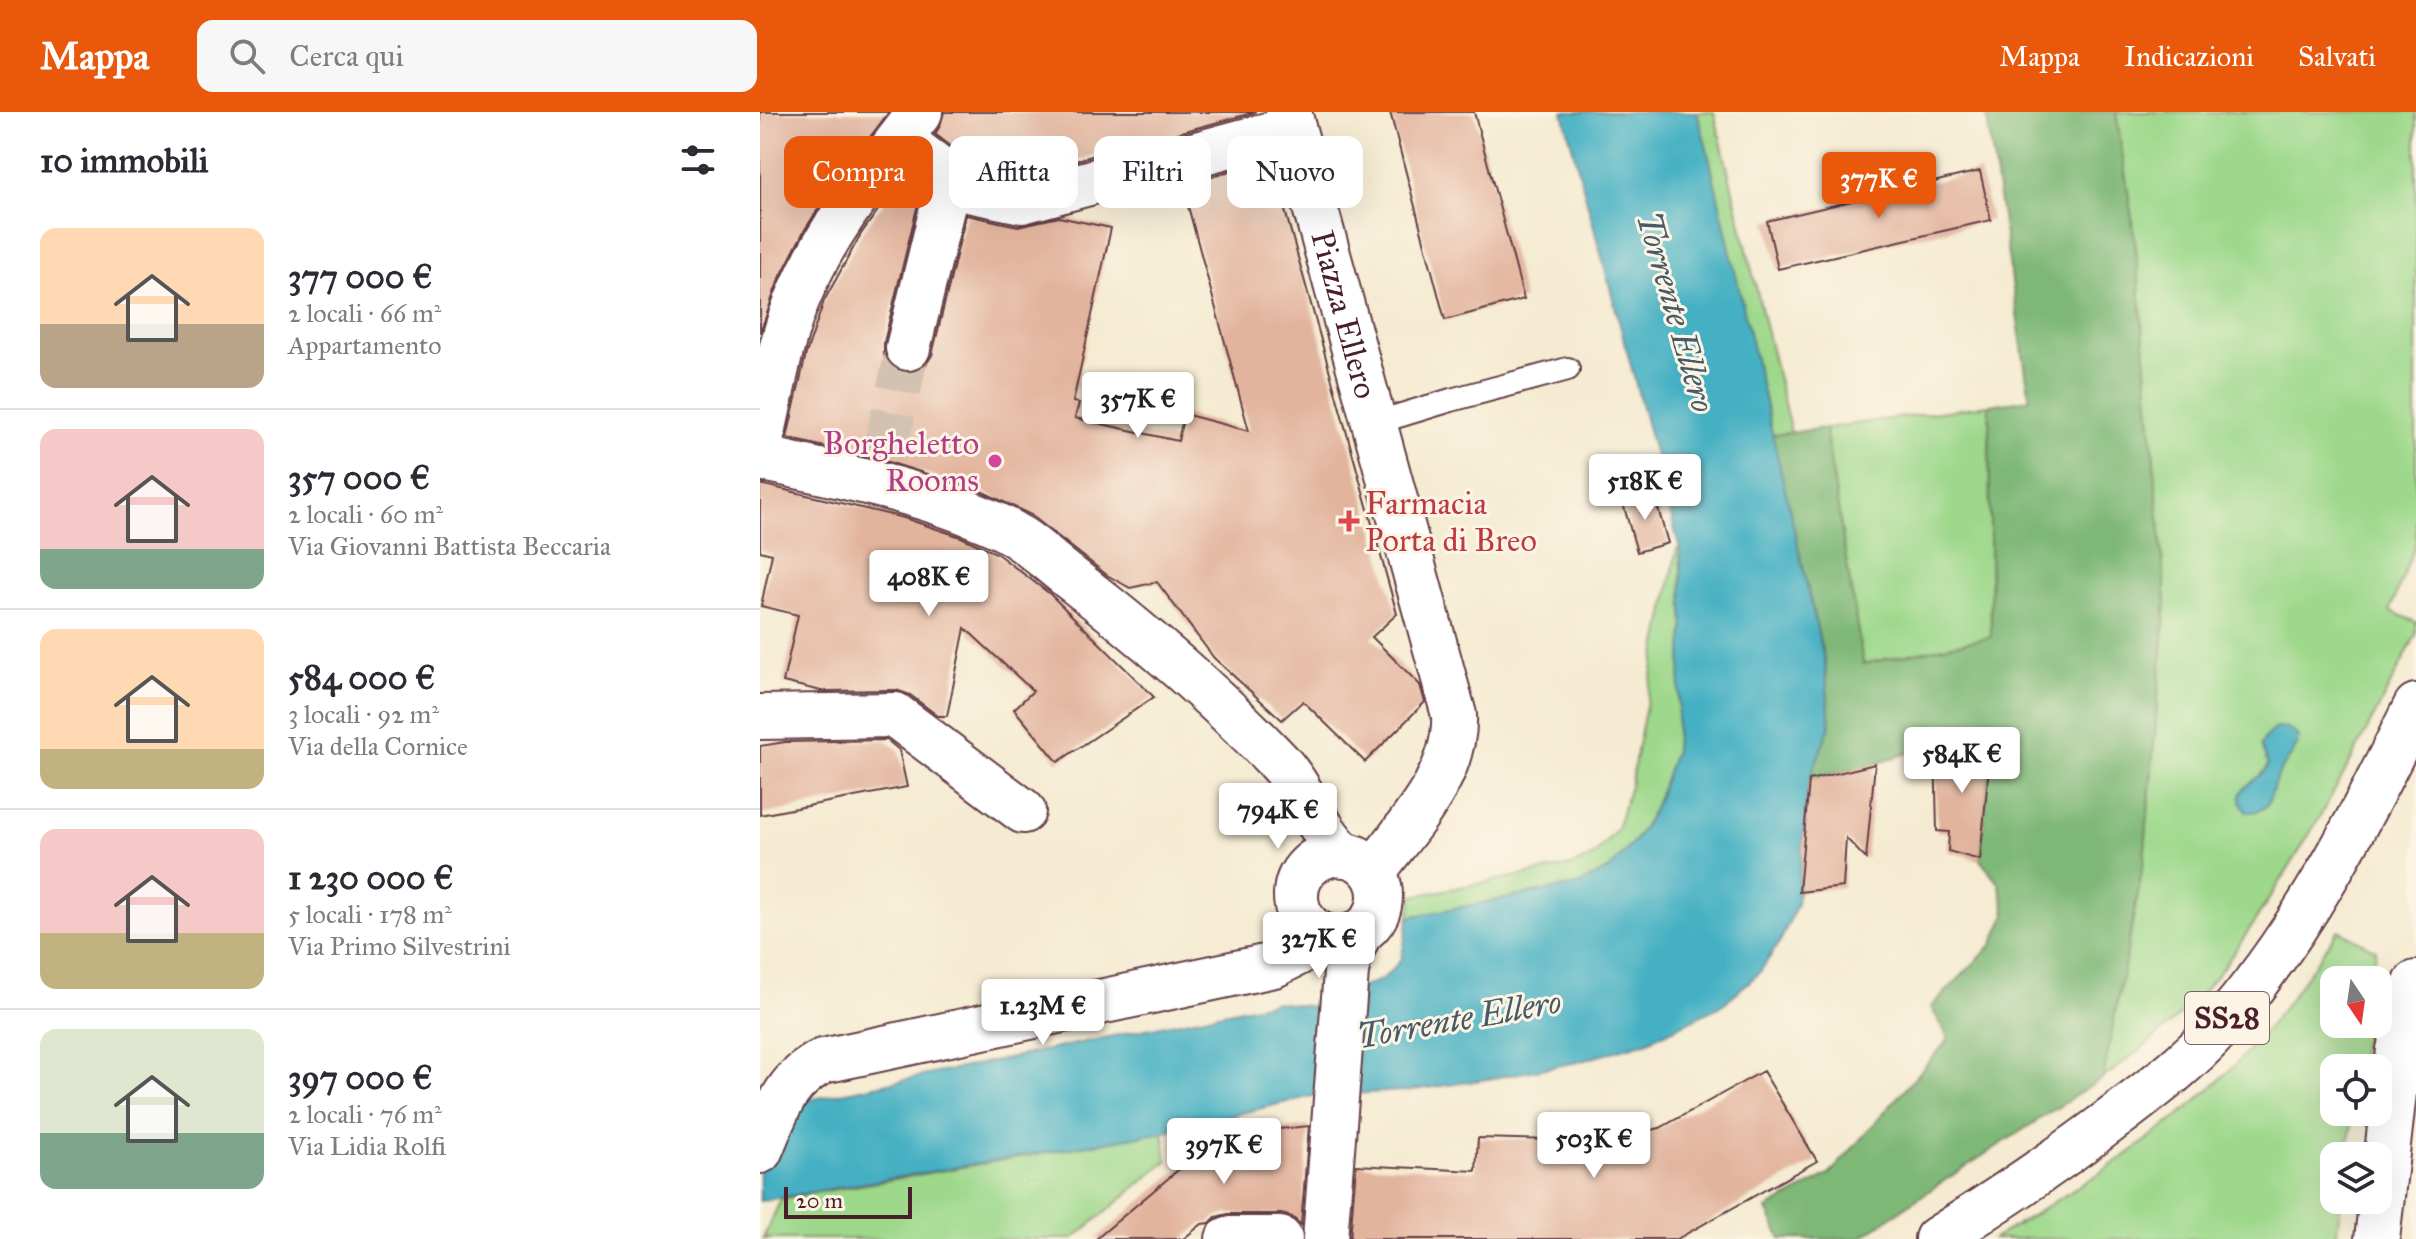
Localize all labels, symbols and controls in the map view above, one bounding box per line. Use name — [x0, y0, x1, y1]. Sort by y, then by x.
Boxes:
search box — [197, 20, 757, 92]
text: Mappa — [40, 33, 149, 79]
icon: search — [225, 34, 269, 78]
text: Cerca qui — [289, 38, 404, 74]
text: Mappa — [1999, 39, 2080, 74]
text: Indicazioni — [2124, 39, 2254, 74]
text: Salvati — [2298, 39, 2376, 74]
chip: Compra — [784, 136, 933, 208]
chip: Affitta — [949, 136, 1078, 208]
chip: Filtri — [1094, 136, 1211, 208]
chip: Nuovo — [1227, 136, 1363, 208]
icon: filters — [676, 138, 720, 182]
text: 10 immobili — [40, 140, 208, 181]
pin: 377K € — [1814, 152, 1944, 220]
text: 377K € — [1840, 162, 1918, 194]
water label: Torrente Ellero — [1628, 207, 1724, 417]
street label: Piazza Ellero — [1303, 226, 1386, 403]
text: 377 000 € — [288, 256, 433, 297]
icon: home — [104, 260, 200, 356]
text: 2 locali · 66 m² — [288, 297, 441, 329]
text: Appartamento — [288, 329, 442, 361]
pin: 357K € — [1073, 372, 1203, 440]
text: 357K € — [1100, 382, 1176, 414]
place label: Borgheletto Rooms — [823, 424, 979, 500]
marker: Borgheletto Rooms — [986, 452, 1004, 470]
pin: 518K € — [1580, 454, 1710, 522]
text: 357 000 € — [288, 457, 430, 498]
icon: home — [104, 461, 200, 557]
text: 518K € — [1607, 464, 1683, 496]
place label: Farmacia Porta di Breo — [1365, 484, 1537, 560]
text: 2 locali · 60 m² — [288, 498, 443, 530]
marker: Farmacia Porta di Breo — [1340, 512, 1358, 530]
text: Via Giovanni Battista Beccaria — [288, 530, 611, 562]
pin: 408K € — [864, 550, 994, 618]
text: 408K € — [887, 560, 971, 592]
text: 584 000 € — [288, 657, 435, 698]
icon: home — [104, 661, 200, 757]
text: 3 locali · 92 m² — [288, 698, 439, 730]
pin: 584K € — [1897, 727, 2027, 795]
text: Via della Cornice — [288, 730, 468, 762]
text: 584K € — [1922, 737, 2002, 769]
pin: 794K € — [1213, 783, 1343, 851]
text: 794K € — [1237, 793, 1319, 825]
text: 1 230 000 € — [288, 857, 454, 898]
icon: home — [104, 861, 200, 957]
text: 5 locali · 178 m² — [288, 898, 452, 930]
pin: 327K € — [1254, 912, 1384, 980]
text: 327K € — [1281, 922, 1357, 954]
text: Via Primo Silvestrini — [288, 930, 511, 962]
north arrow — [2320, 966, 2392, 1038]
map controls — [2320, 966, 2392, 1214]
pin: 1.23M € — [969, 979, 1117, 1047]
water label: Torrente Ellero — [1354, 981, 1564, 1057]
text: 1.23M € — [999, 989, 1087, 1021]
road number: SS28 — [2185, 992, 2269, 1044]
button: locate — [2320, 1054, 2392, 1126]
text: 397 000 € — [288, 1057, 433, 1098]
icon: home — [104, 1061, 200, 1157]
text: 2 locali · 76 m² — [288, 1098, 442, 1130]
pin: 503K € — [1529, 1112, 1659, 1180]
pin: 397K € — [1159, 1118, 1289, 1186]
text: 503K € — [1555, 1122, 1633, 1154]
text: 397K € — [1185, 1128, 1263, 1160]
text: Via Lidia Rolfi — [288, 1130, 446, 1162]
button: layers — [2320, 1142, 2392, 1214]
scale bar — [784, 1183, 912, 1219]
text: 20 m — [796, 1187, 843, 1214]

